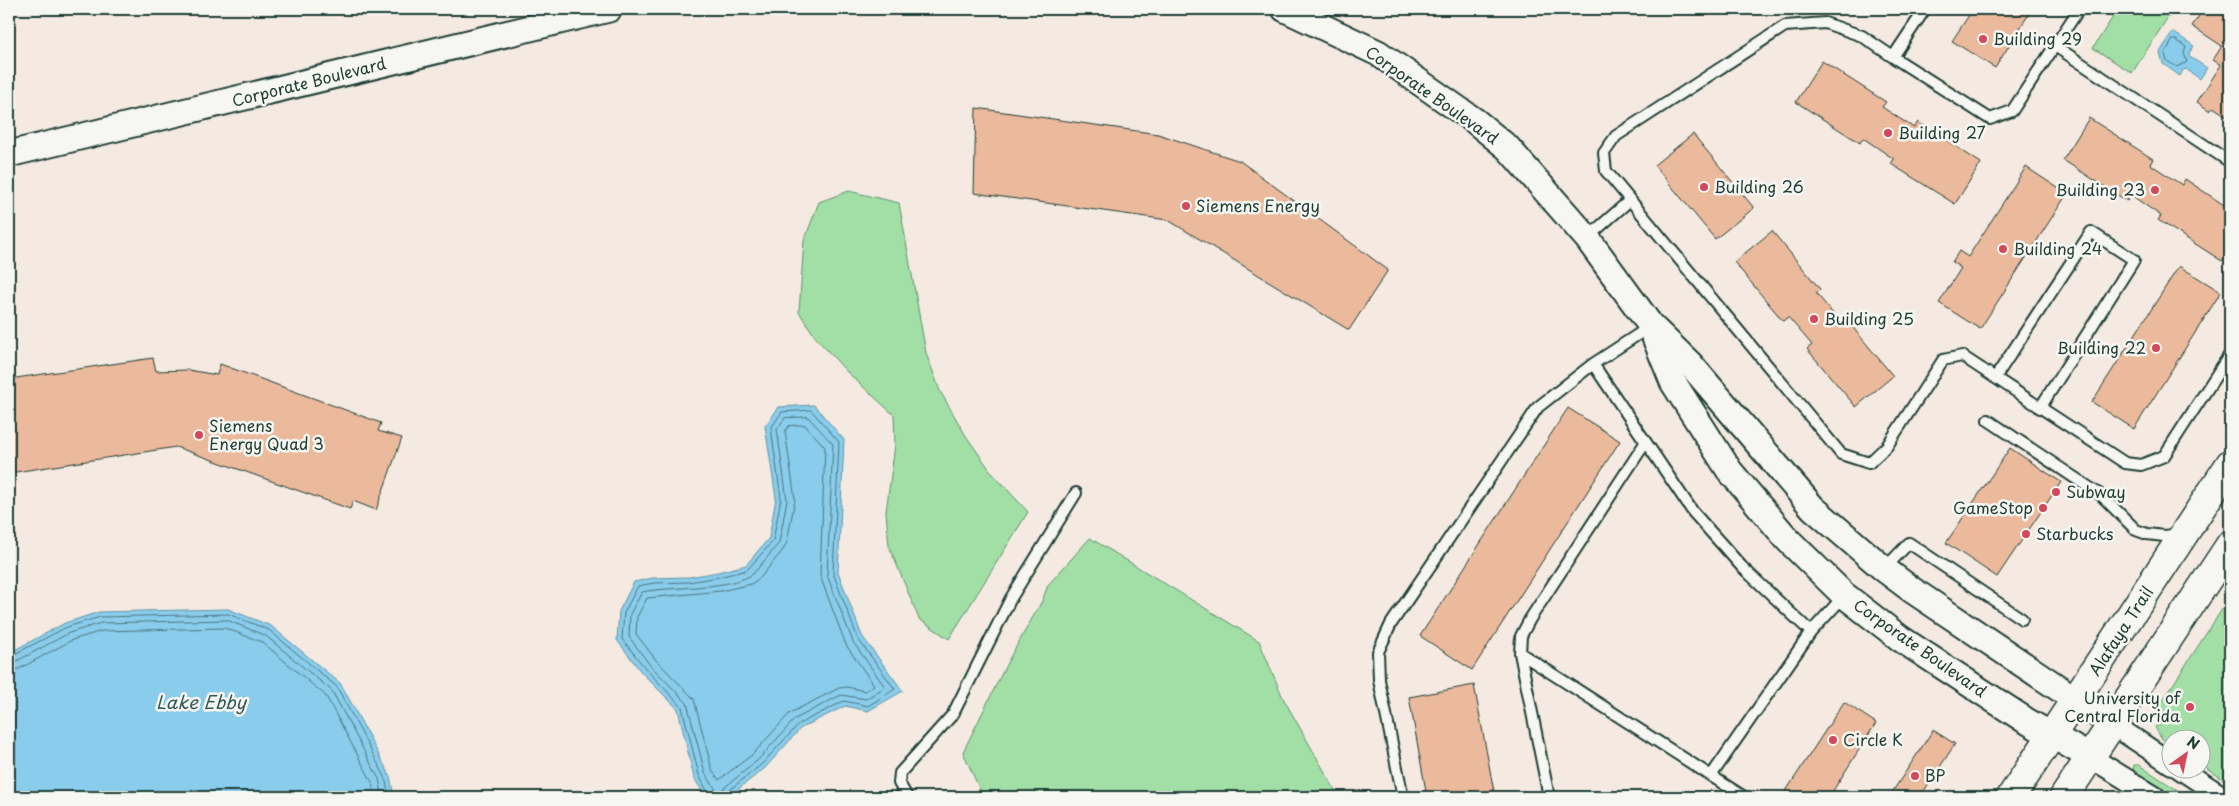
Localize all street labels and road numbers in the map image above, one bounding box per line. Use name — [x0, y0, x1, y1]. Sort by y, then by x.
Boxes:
street label: Corporate Boulevard — [1361, 39, 1504, 149]
street label: Corporate Boulevard — [229, 50, 388, 112]
street label: Alafaya Trail — [2082, 581, 2158, 680]
street label: Corporate Boulevard — [1849, 592, 1992, 702]

